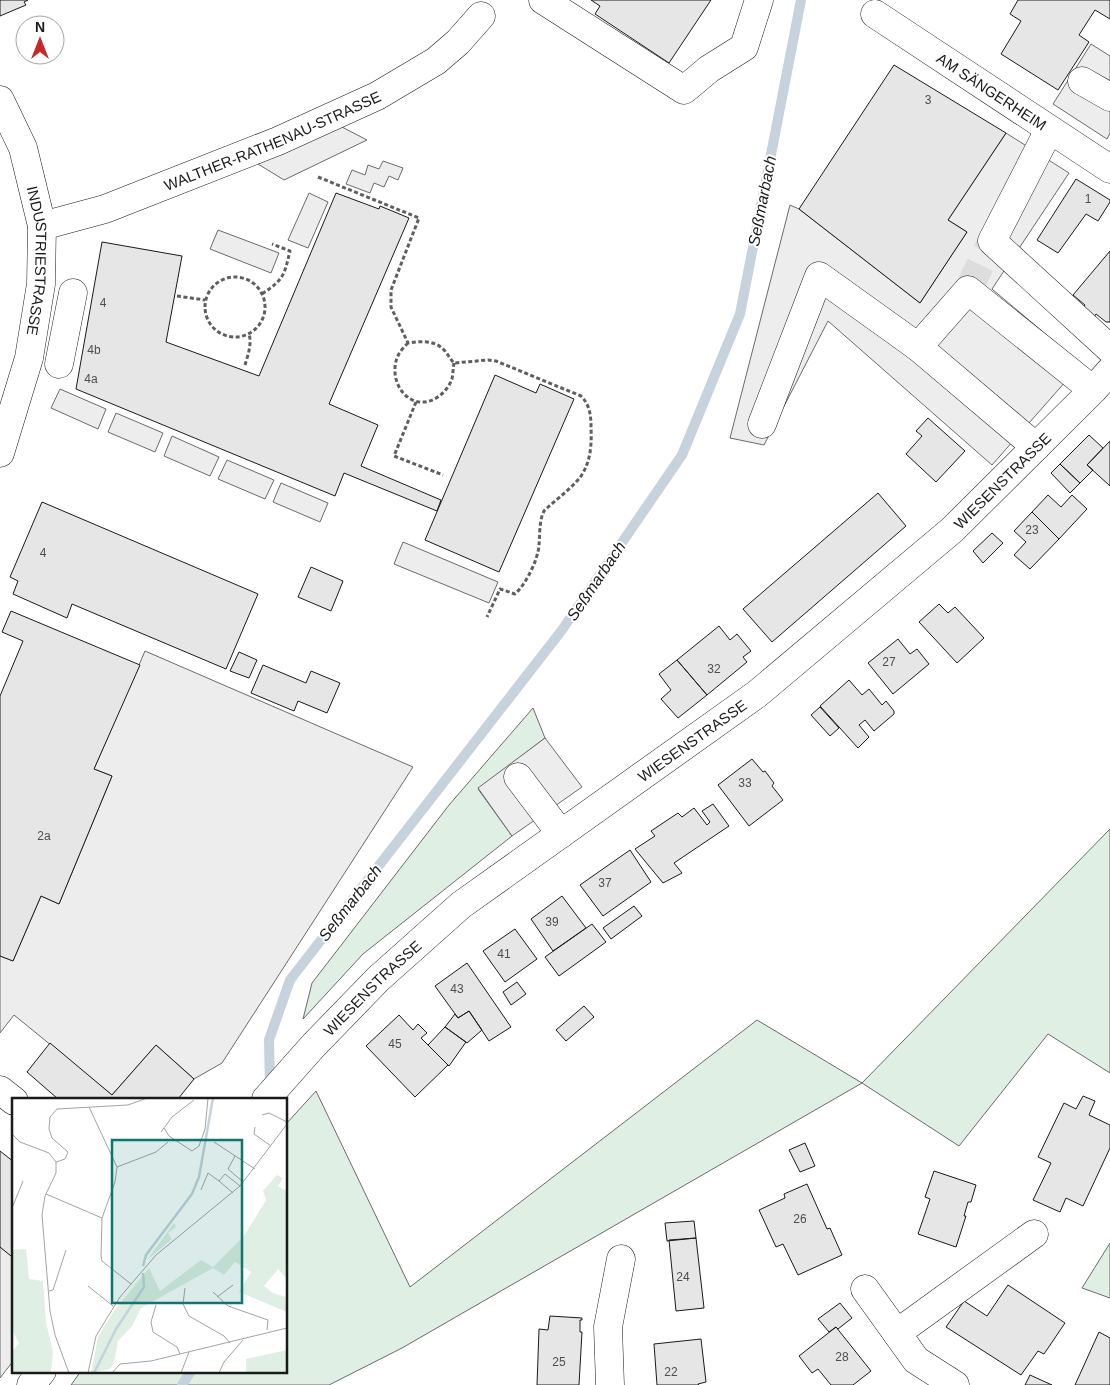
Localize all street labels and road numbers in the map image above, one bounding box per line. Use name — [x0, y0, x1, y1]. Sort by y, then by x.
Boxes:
street label: AM SÄNGERHEIM — [934, 49, 1050, 133]
street label: WALTHER-RATHENAU-STRASSE — [162, 87, 383, 193]
street label: INDUSTRIESTRASSE — [24, 184, 51, 337]
street label: WIESENSTRASSE — [950, 429, 1054, 532]
street label: WIESENSTRASSE — [634, 696, 750, 785]
street label: WIESENSTRASSE — [320, 936, 424, 1039]

